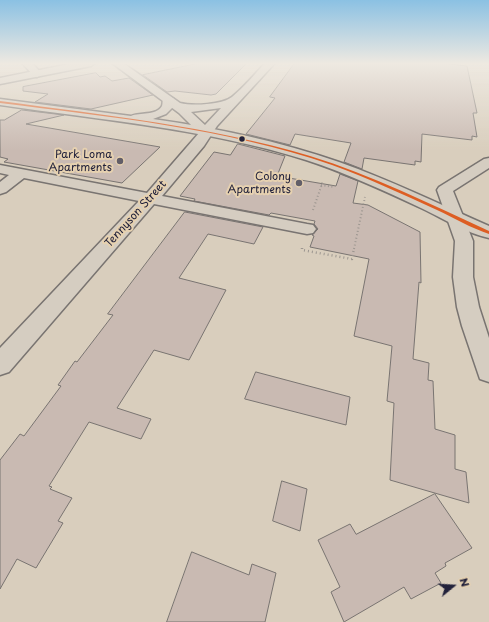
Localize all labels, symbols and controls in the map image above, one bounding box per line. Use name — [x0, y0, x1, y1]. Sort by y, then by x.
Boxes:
unlabelled marker — [237, 134, 247, 144]
place label: Park Loma Apartments — [48, 148, 112, 174]
marker: Park Loma Apartments — [115, 156, 125, 166]
place label: Colony Apartments — [227, 170, 291, 196]
street label: Tennyson Street — [103, 178, 169, 250]
marker: Colony Apartments — [294, 178, 304, 188]
north arrow — [433, 566, 473, 606]
text: N — [455, 575, 474, 589]

